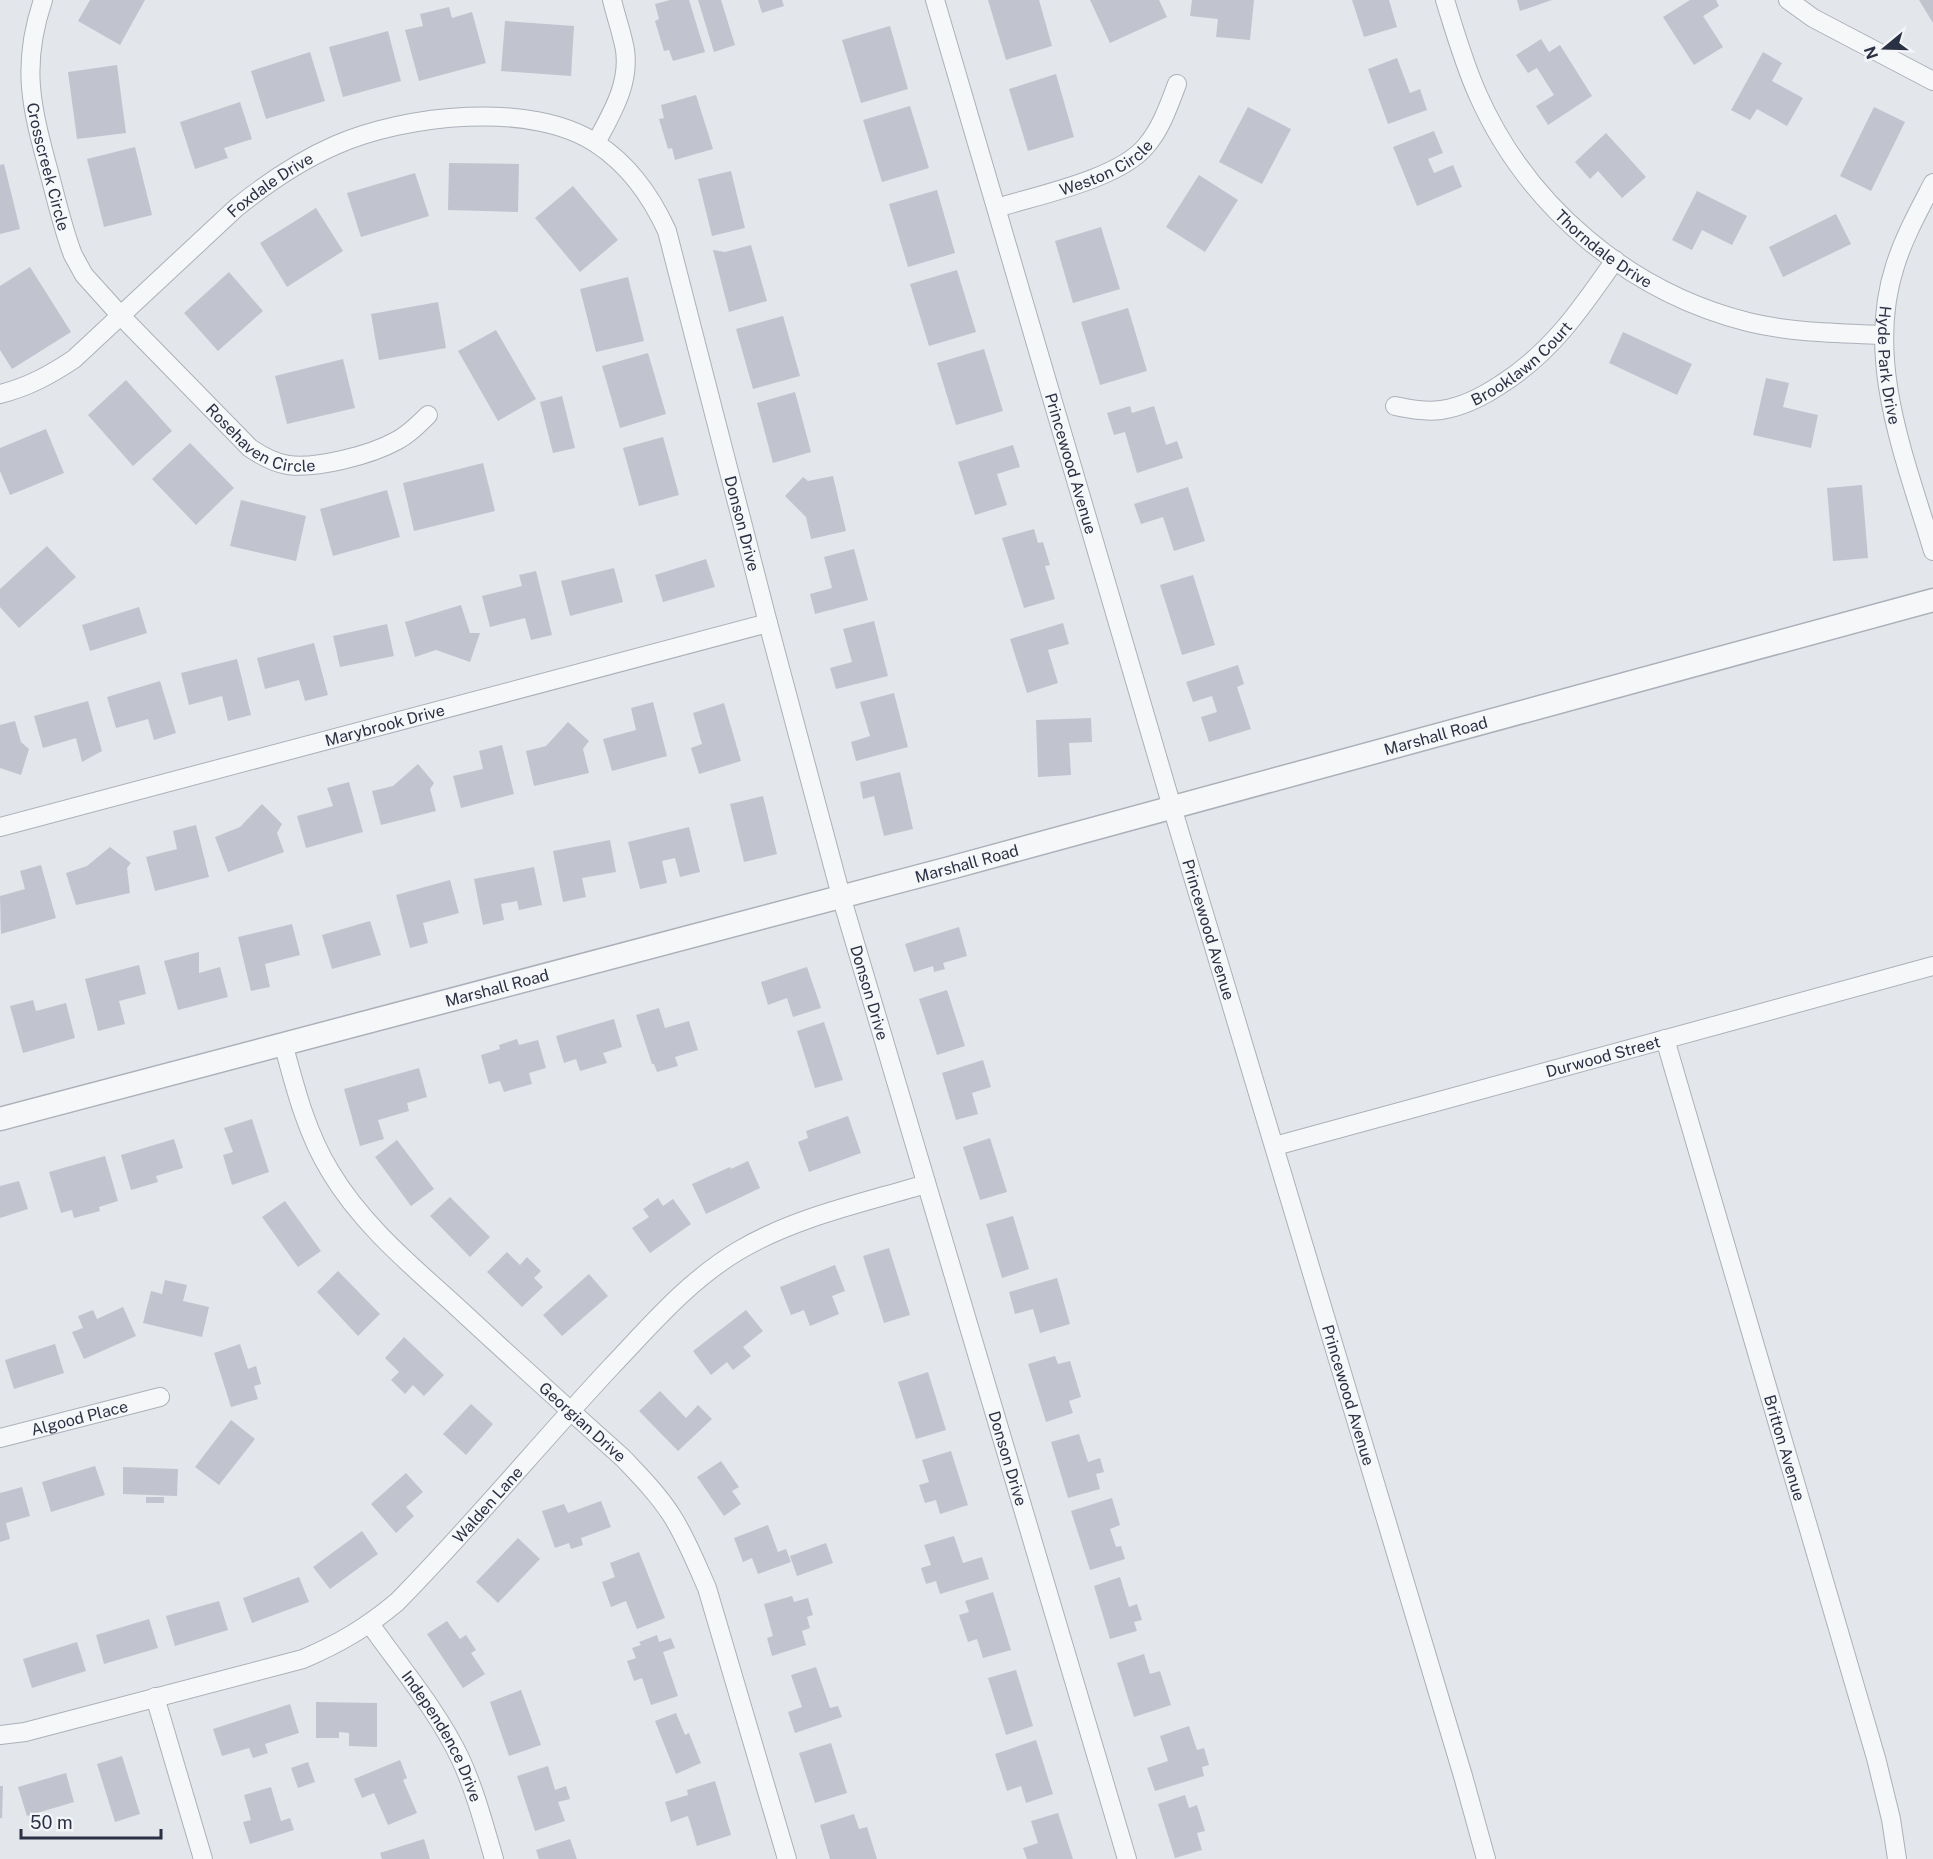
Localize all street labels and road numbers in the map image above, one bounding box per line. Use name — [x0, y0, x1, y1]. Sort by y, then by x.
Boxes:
street label: Crosscreek Circle — [23, 101, 74, 233]
street label: Weston Circle — [1057, 136, 1157, 199]
street label: Foxdale Drive — [223, 148, 316, 221]
street label: Thorndale Drive — [1551, 206, 1656, 292]
street label: Hyde Park Drive — [1875, 305, 1905, 426]
street label: Brooklawn Court — [1468, 317, 1576, 409]
street label: Princewood Avenue — [1041, 391, 1101, 536]
street label: Rosehaven Circle — [202, 400, 316, 475]
street label: Donson Drive — [721, 474, 764, 573]
street label: Marybrook Drive — [323, 700, 447, 750]
street label: Marshall Road — [1382, 712, 1490, 759]
street label: Marshall Road — [913, 840, 1021, 886]
street label: Princewood Avenue — [1179, 857, 1239, 1002]
street label: Donson Drive — [847, 943, 893, 1042]
street label: Marshall Road — [443, 965, 551, 1011]
street label: Durwood Street — [1544, 1032, 1662, 1081]
street label: Princewood Avenue — [1318, 1322, 1379, 1468]
street label: Georgian Drive — [536, 1378, 630, 1466]
street label: Britton Avenue — [1760, 1392, 1810, 1503]
street label: Algood Place — [29, 1396, 130, 1439]
street label: Donson Drive — [985, 1409, 1031, 1508]
street label: Walden Lane — [448, 1462, 526, 1547]
street label: Independence Drive — [398, 1667, 486, 1804]

